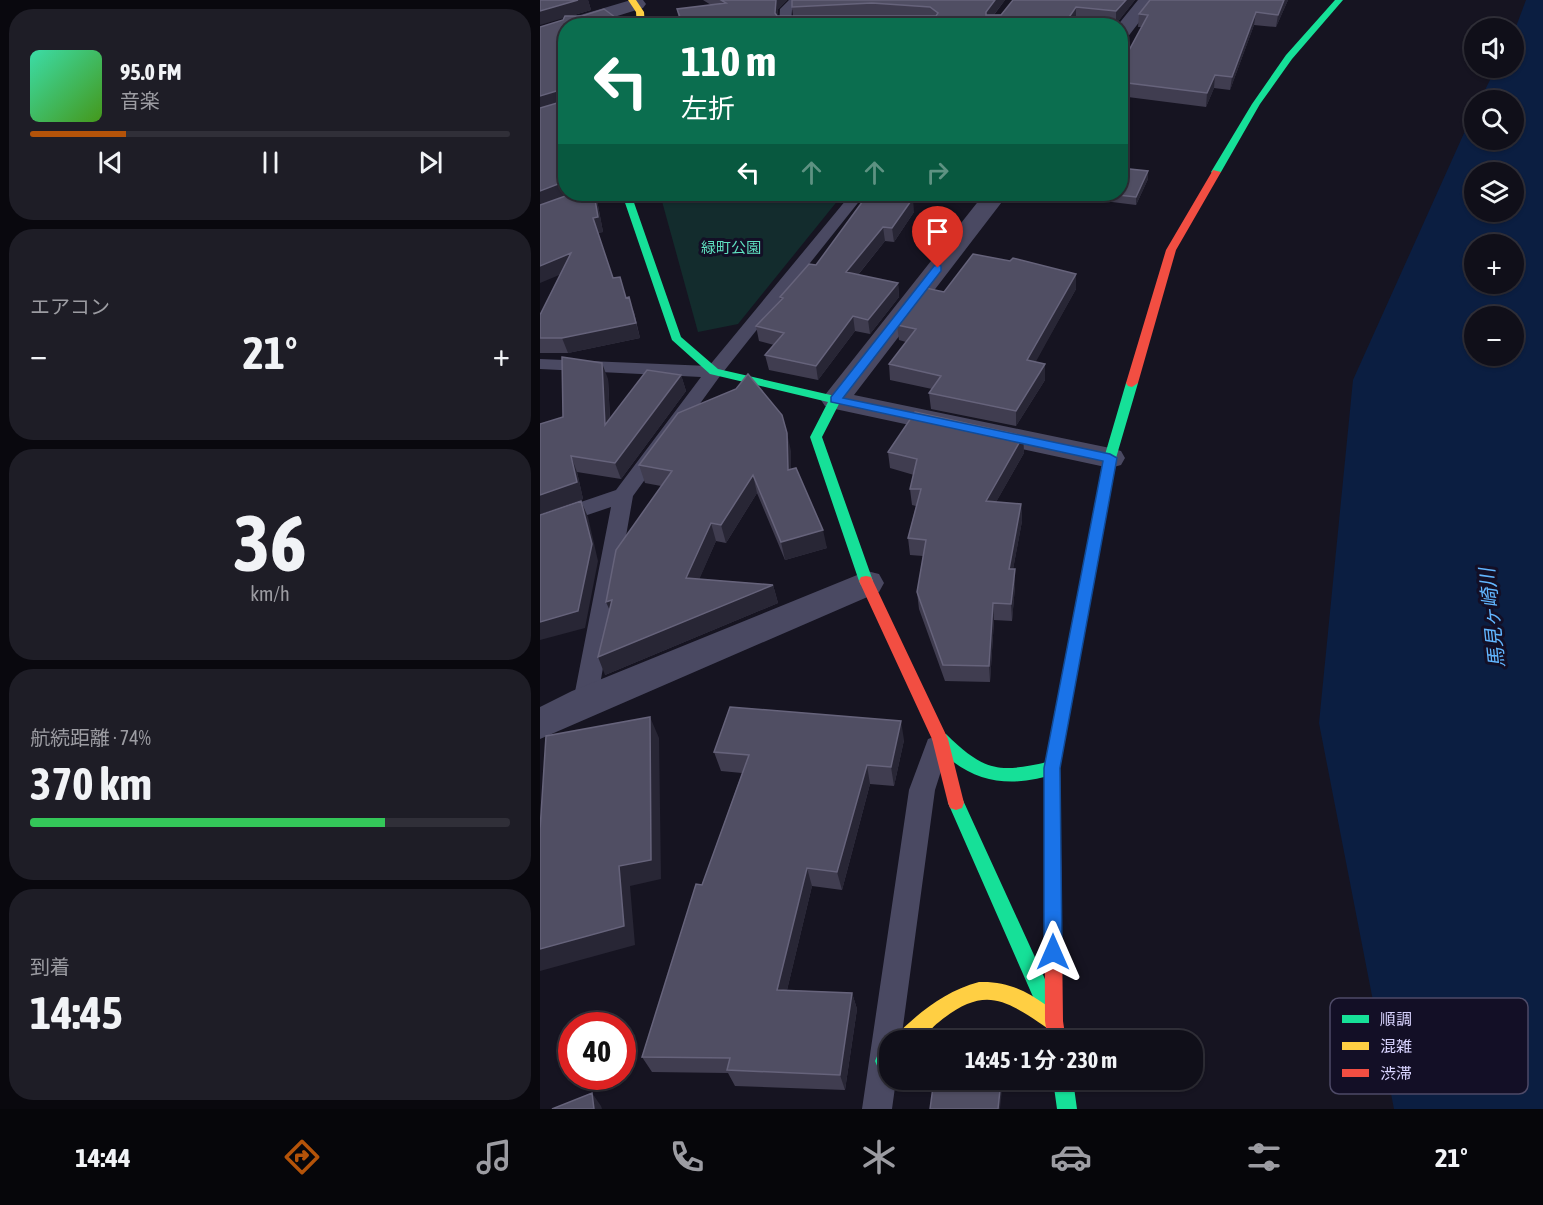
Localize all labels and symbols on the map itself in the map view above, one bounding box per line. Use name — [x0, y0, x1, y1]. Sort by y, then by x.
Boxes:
pin — [912, 206, 963, 268]
park label: 緑町公園 — [701, 239, 761, 256]
water label: 馬見ヶ崎川 — [1475, 565, 1508, 669]
position arrow — [1021, 920, 1085, 984]
legend — [1330, 998, 1528, 1094]
text: 順調 — [1380, 1010, 1412, 1028]
speed limit sign: 40 — [558, 1012, 636, 1090]
text: 混雑 — [1380, 1037, 1412, 1055]
text: 渋滞 — [1380, 1064, 1412, 1082]

